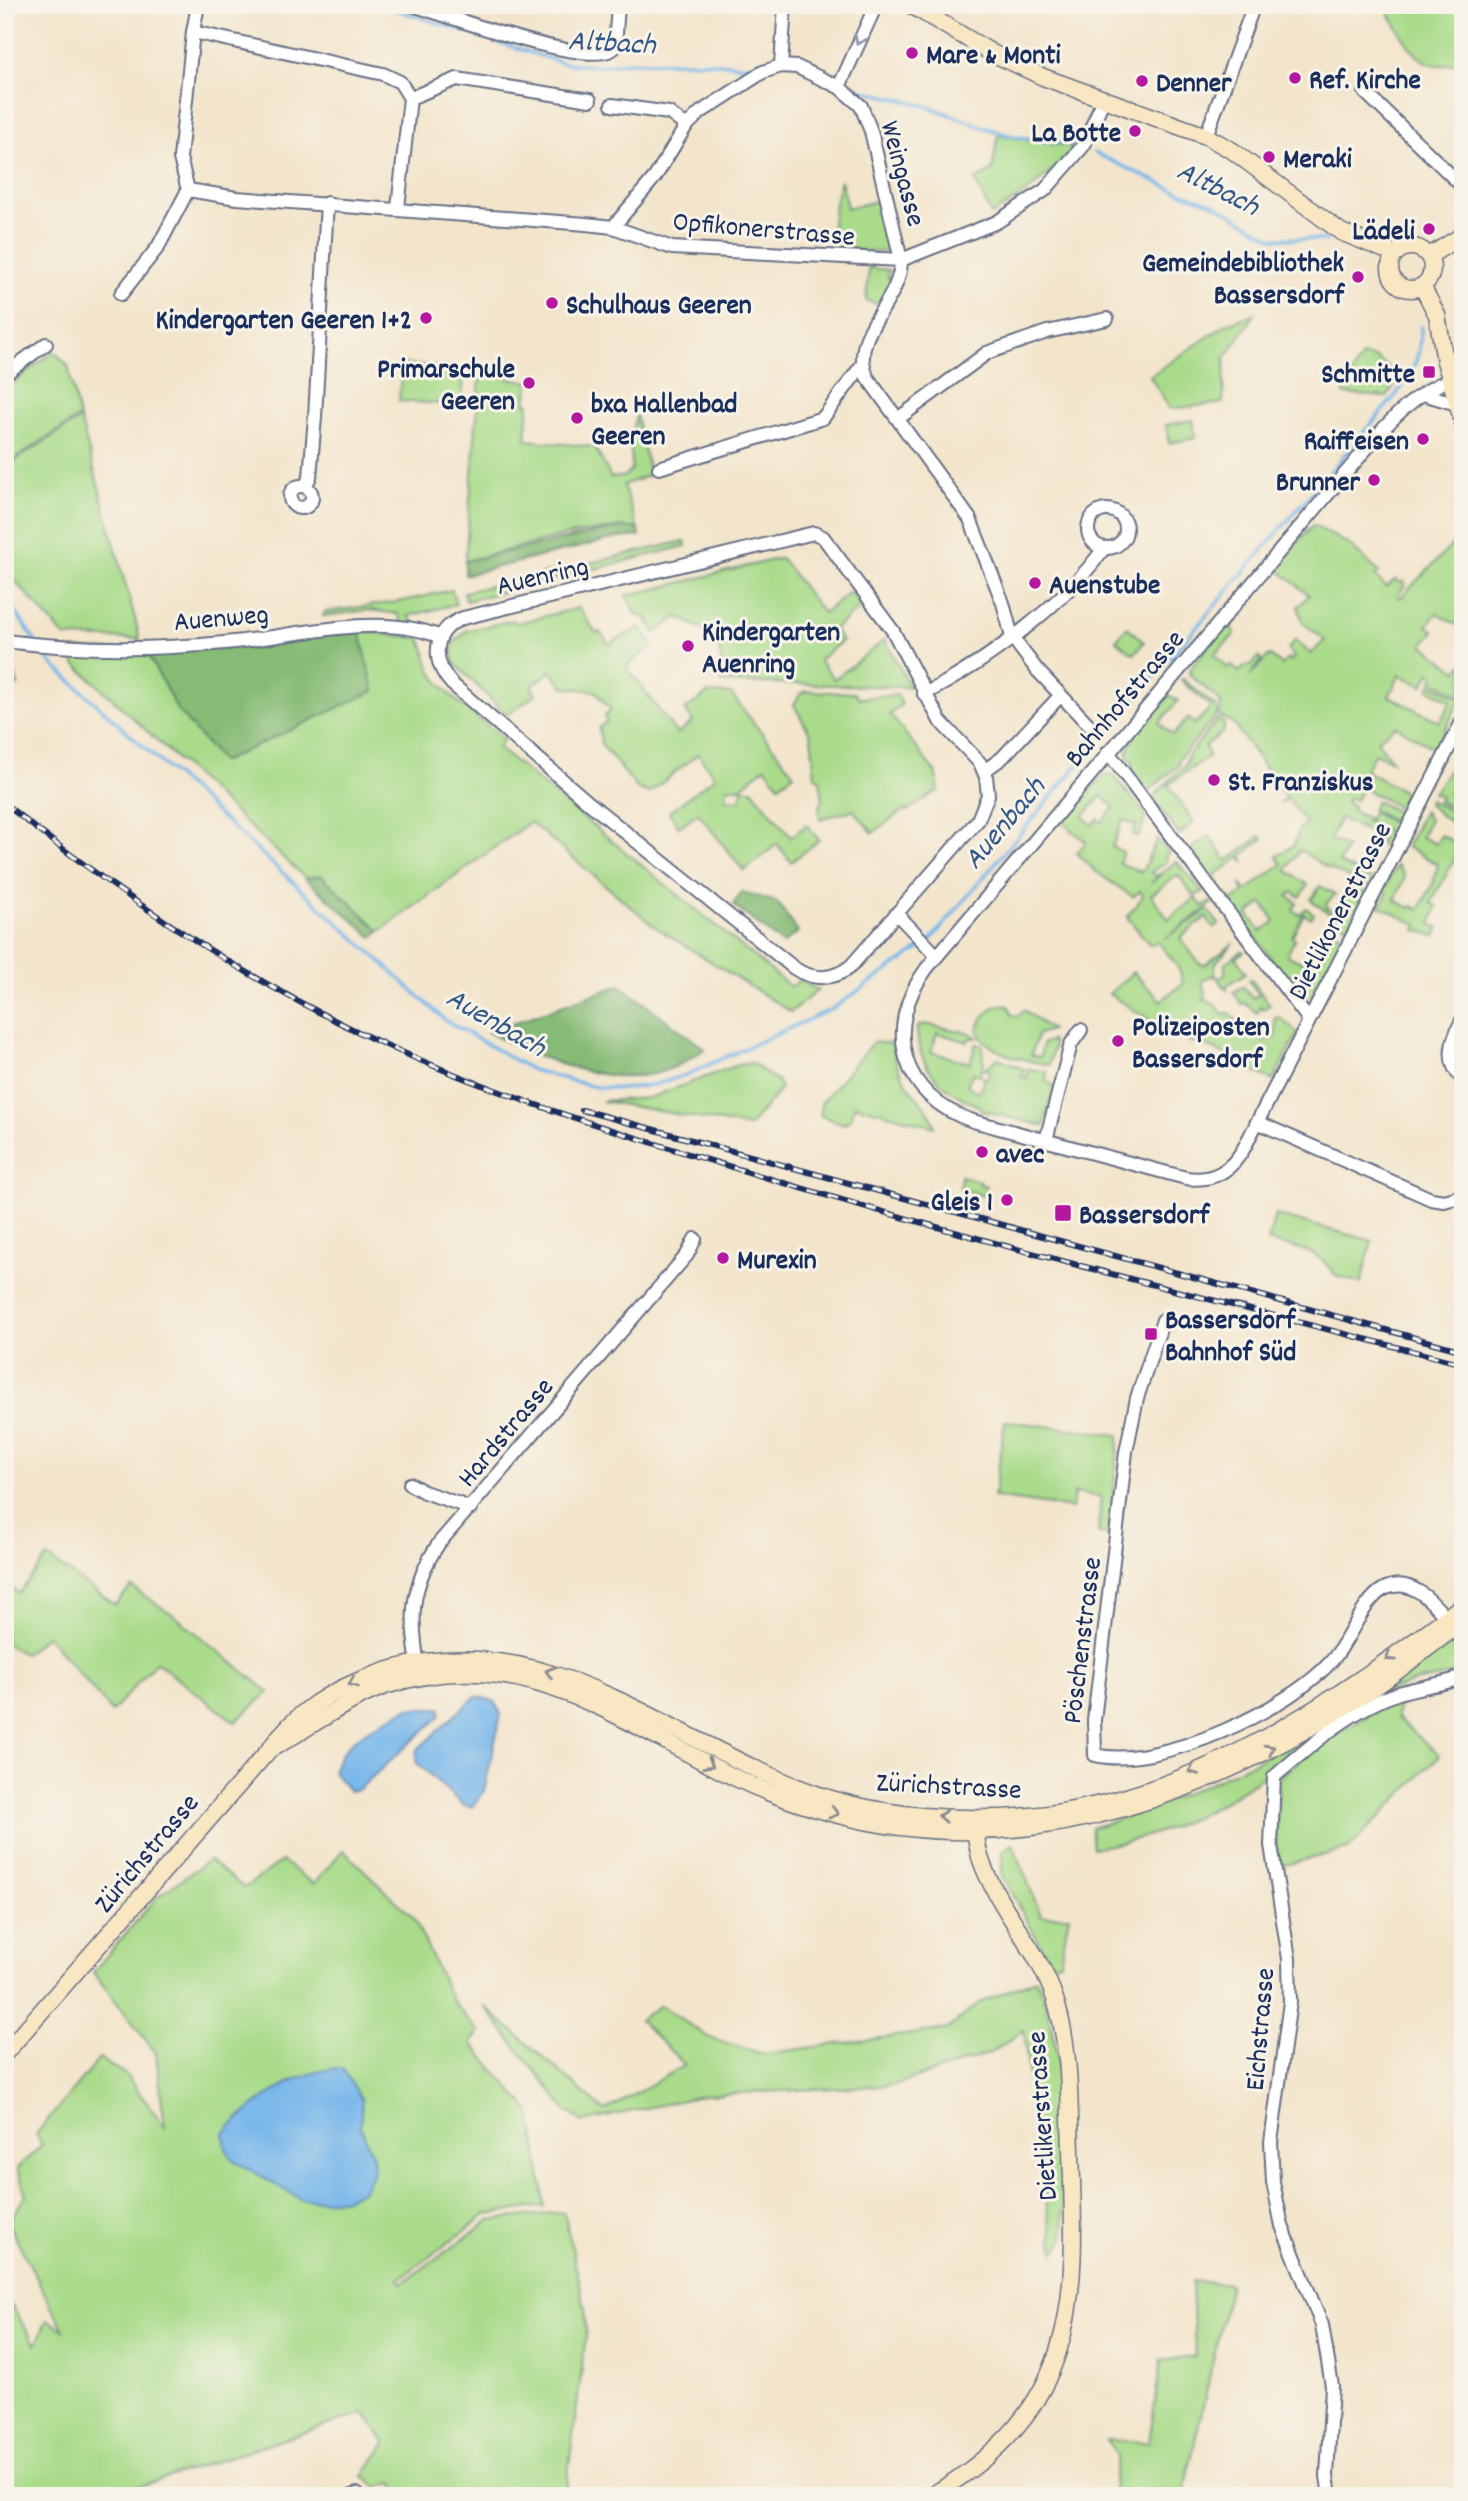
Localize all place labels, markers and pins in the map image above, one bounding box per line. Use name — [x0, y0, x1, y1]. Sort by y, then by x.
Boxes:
place label: Mare & Monti — [926, 38, 1061, 78]
marker: Mare & Monti — [904, 45, 920, 61]
place label: Ref. Kirche — [1309, 63, 1421, 103]
place label: Denner — [1156, 66, 1232, 106]
marker: Ref. Kirche — [1287, 70, 1303, 86]
marker: Denner — [1134, 73, 1150, 89]
place label: La Botte — [1031, 116, 1121, 156]
marker: La Botte — [1127, 123, 1143, 139]
place label: Meraki — [1283, 142, 1352, 182]
marker: Meraki — [1261, 149, 1277, 165]
place label: Lädeli — [1352, 214, 1415, 254]
marker: Lädeli — [1421, 221, 1437, 237]
place label: Gemeindebibliothek Bassersdorf — [1142, 246, 1345, 318]
marker: Gemeindebibliothek Bassersdorf — [1350, 269, 1366, 285]
place label: Schulhaus Geeren — [566, 288, 752, 328]
marker: Schulhaus Geeren — [544, 295, 560, 311]
place label: Kindergarten Geeren 1+2 — [156, 303, 412, 343]
marker: Kindergarten Geeren 1+2 — [418, 310, 434, 326]
place label: Primarschule Geeren — [377, 352, 515, 424]
place label: Schmitte — [1321, 357, 1415, 397]
marker: Schmitte — [1421, 364, 1437, 380]
marker: Primarschule Geeren — [521, 375, 537, 391]
place label: bxa Hallenbad Geeren — [591, 387, 738, 459]
marker: bxa Hallenbad Geeren — [569, 410, 585, 426]
place label: Raiffeisen — [1304, 424, 1409, 464]
marker: Raiffeisen — [1415, 431, 1431, 447]
place label: Brunner — [1276, 465, 1361, 505]
marker: Brunner — [1366, 472, 1382, 488]
place label: Auenstube — [1049, 568, 1160, 608]
marker: Auenstube — [1027, 575, 1043, 591]
place label: Kindergarten Auenring — [702, 615, 840, 687]
marker: Kindergarten Auenring — [680, 638, 696, 654]
place label: St. Franziskus — [1228, 765, 1374, 805]
marker: St. Franziskus — [1206, 772, 1222, 788]
place label: Polizeiposten Bassersdorf — [1132, 1010, 1270, 1082]
marker: Polizeiposten Bassersdorf — [1110, 1033, 1126, 1049]
place label: avec — [996, 1137, 1044, 1177]
marker: avec — [974, 1144, 990, 1160]
place label: Gleis 1 — [930, 1185, 993, 1225]
marker: Gleis 1 — [999, 1192, 1015, 1208]
place label: Bassersdorf — [1079, 1198, 1210, 1238]
marker: Bassersdorf — [1053, 1203, 1073, 1223]
place label: Murexin — [737, 1243, 817, 1283]
marker: Murexin — [715, 1250, 731, 1266]
place label: Bassersdorf Bahnhof Süd — [1165, 1303, 1296, 1375]
marker: Bassersdorf Bahnhof Süd — [1143, 1326, 1159, 1342]

